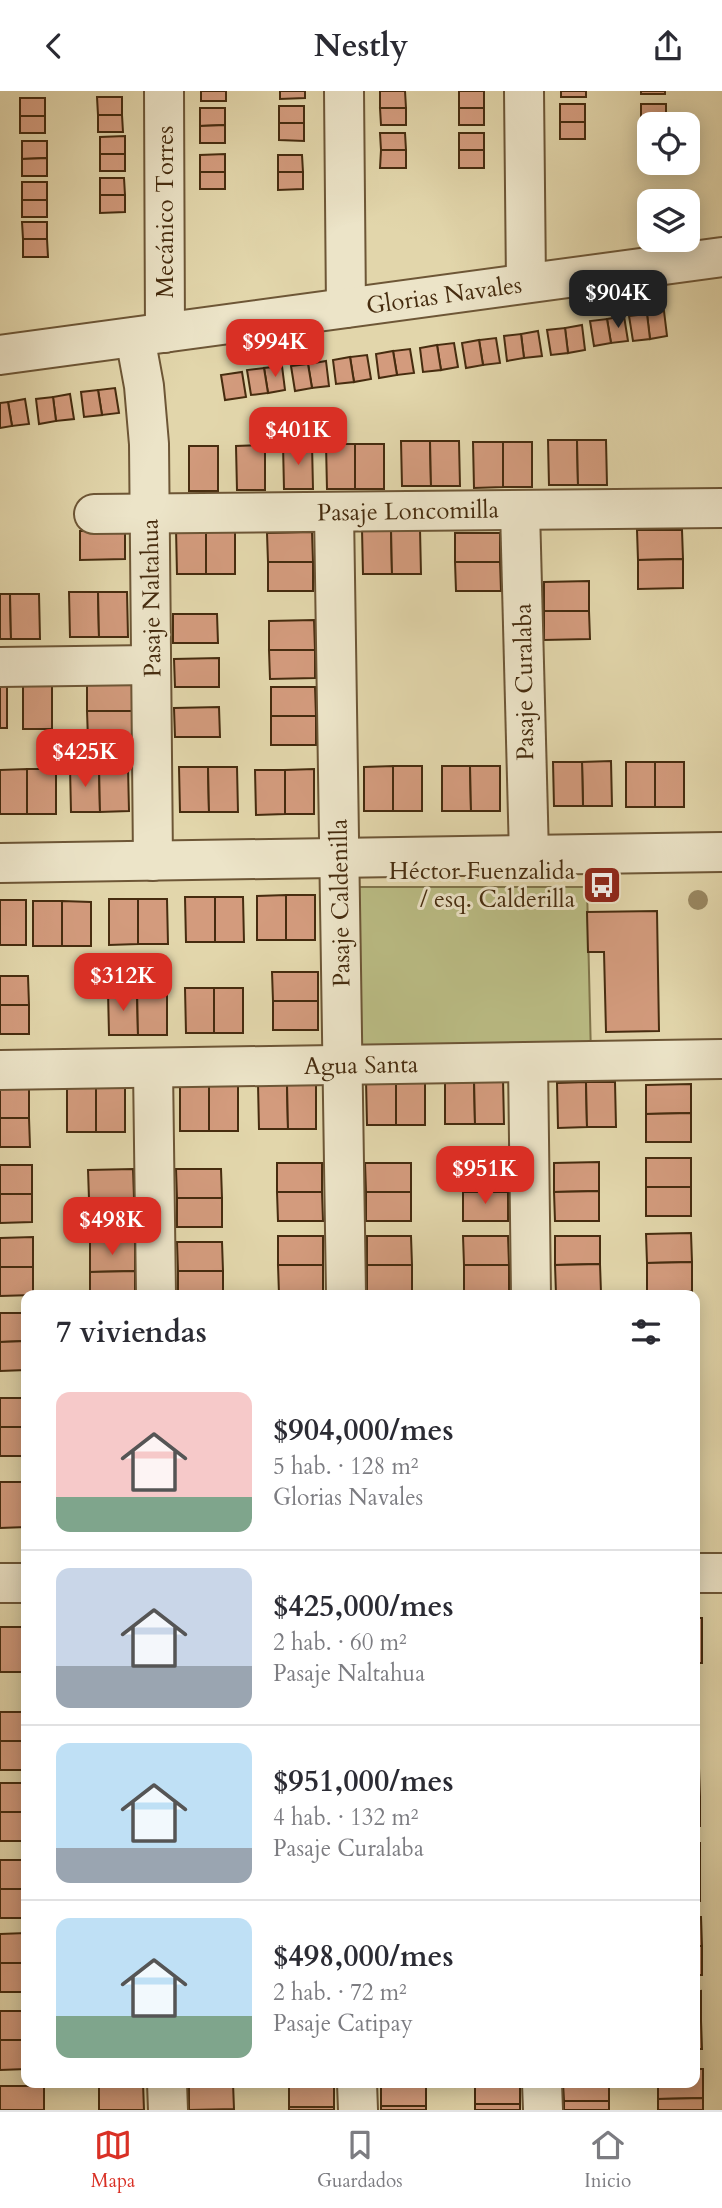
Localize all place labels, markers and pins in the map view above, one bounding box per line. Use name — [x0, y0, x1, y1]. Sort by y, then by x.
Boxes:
pin: $904K — [569, 271, 667, 330]
pin: $994K — [226, 320, 324, 379]
pin: $401K — [249, 407, 347, 467]
pin: $425K — [36, 729, 134, 789]
place label: Héctor Fuenzalida / esq. Calderilla — [389, 855, 576, 916]
bus stop icon: Héctor Fuenzalida / esq. Calderilla — [581, 864, 623, 906]
pin: $312K — [74, 953, 172, 1013]
pin: $951K — [436, 1147, 534, 1206]
pin: $498K — [63, 1197, 161, 1257]

